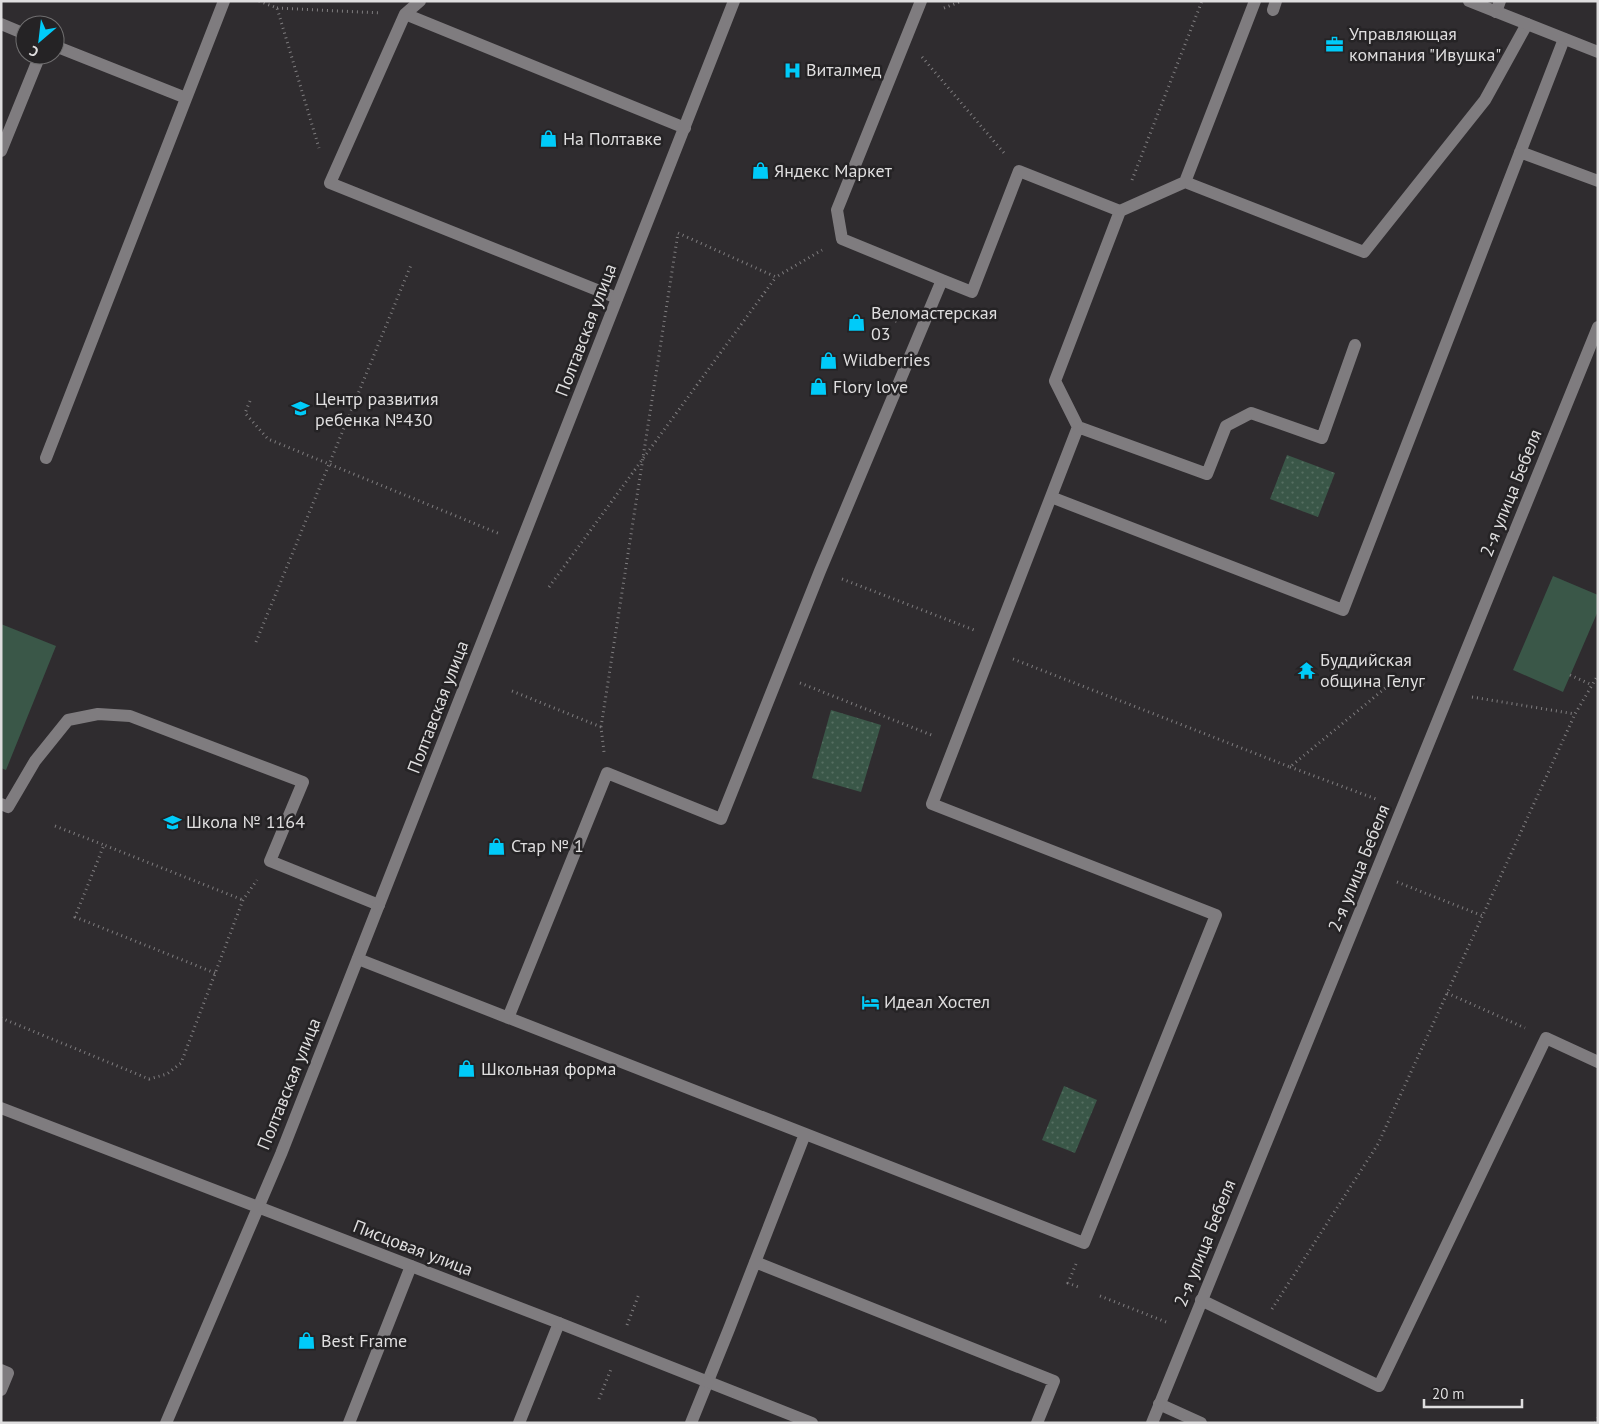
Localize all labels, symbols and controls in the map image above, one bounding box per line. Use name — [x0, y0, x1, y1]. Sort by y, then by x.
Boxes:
north arrow — [15, 15, 65, 65]
place label: Управляющая компания "Ивушка" — [1349, 22, 1501, 66]
office icon: Управляющая компания "Ивушка" — [1325, 34, 1345, 54]
text: С — [26, 42, 42, 61]
place label: Виталмед — [806, 58, 882, 81]
hospital icon: Виталмед — [782, 60, 802, 80]
place label: На Полтавке — [563, 127, 662, 150]
shop icon: На Полтавке — [539, 129, 559, 149]
place label: Яндекс Маркет — [774, 159, 893, 182]
shop icon: Яндекс Маркет — [750, 161, 770, 181]
street label: Полтавская улица — [550, 260, 621, 399]
place label: Веломастерская 03 — [871, 301, 997, 345]
shop icon: Веломастерская 03 — [847, 313, 867, 333]
place label: Wildberries — [843, 348, 930, 371]
shop icon: Wildberries — [819, 350, 839, 370]
place label: Flory love — [833, 375, 908, 398]
shop icon: Flory love — [809, 377, 829, 397]
place label: Центр развития ребенка №430 — [315, 387, 438, 431]
school or university icon: Центр развития ребенка №430 — [291, 399, 311, 419]
street label: 2-я улица Бебеля — [1475, 426, 1547, 560]
street label: Полтавская улица — [402, 637, 473, 776]
place label: Буддийская община Гелуг — [1320, 648, 1425, 692]
temple icon: Буддийская община Гелуг — [1296, 660, 1316, 680]
street label: 2-я улица Бебеля — [1323, 801, 1395, 935]
place label: Школа № 1164 — [186, 810, 305, 833]
school or university icon: Школа № 1164 — [162, 812, 182, 832]
place label: Стар № 1 — [511, 834, 584, 857]
shop icon: Стар № 1 — [487, 836, 507, 856]
place label: Идеал Хостел — [884, 990, 990, 1013]
hotel icon: Идеал Хостел — [860, 992, 880, 1012]
street label: Полтавская улица — [252, 1014, 325, 1153]
place label: Школьная форма — [481, 1057, 616, 1080]
shop icon: Школьная форма — [457, 1059, 477, 1079]
street label: 2-я улица Бебеля — [1169, 1176, 1241, 1310]
street label: Писцовая улица — [350, 1214, 476, 1281]
place label: Best Frame — [321, 1329, 407, 1352]
shop icon: Best Frame — [297, 1331, 317, 1351]
scale bar — [1424, 1376, 1522, 1408]
text: 20 m — [1432, 1384, 1465, 1403]

